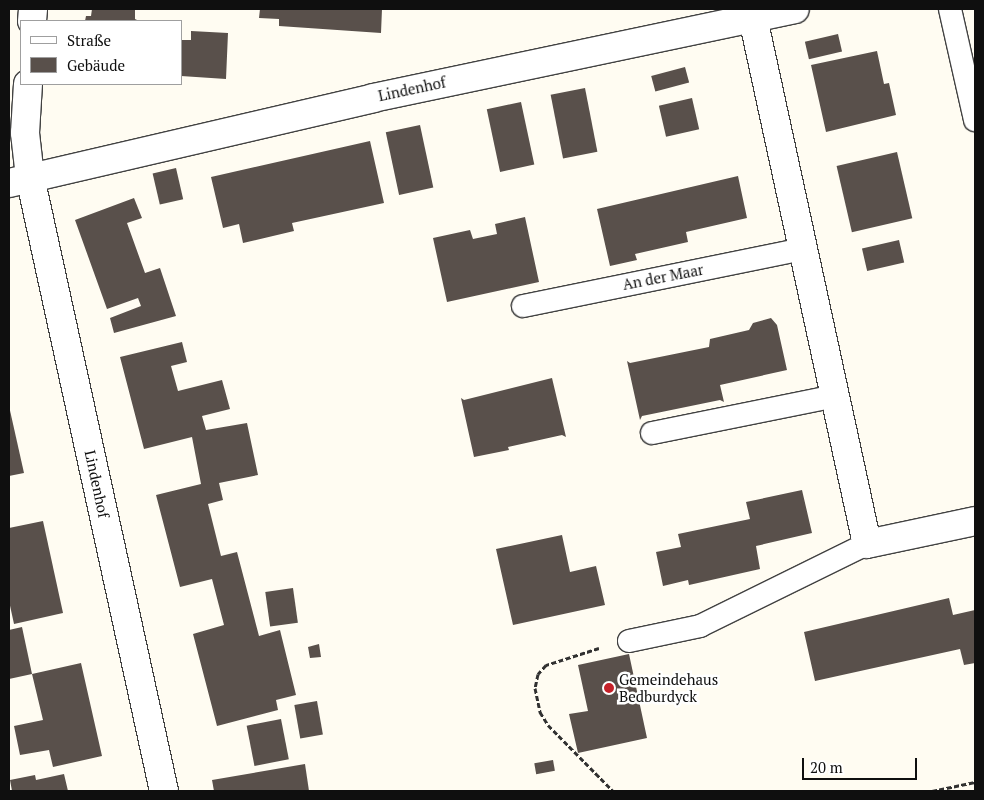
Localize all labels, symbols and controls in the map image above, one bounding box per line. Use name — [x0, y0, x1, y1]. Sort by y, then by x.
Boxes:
legend — [20, 20, 182, 85]
text: Straße — [67, 30, 111, 50]
text: Gebäude — [67, 55, 125, 75]
street label: Lindenhof — [377, 73, 447, 105]
street label: An der Maar — [621, 260, 705, 294]
street label: Lindenhof — [81, 449, 113, 519]
place label: Gemeindehaus Bedburdyck — [619, 670, 718, 705]
marker: Gemeindehaus Bedburdyck — [603, 682, 615, 694]
scale bar — [804, 748, 919, 780]
text: 20 m — [810, 757, 843, 777]

